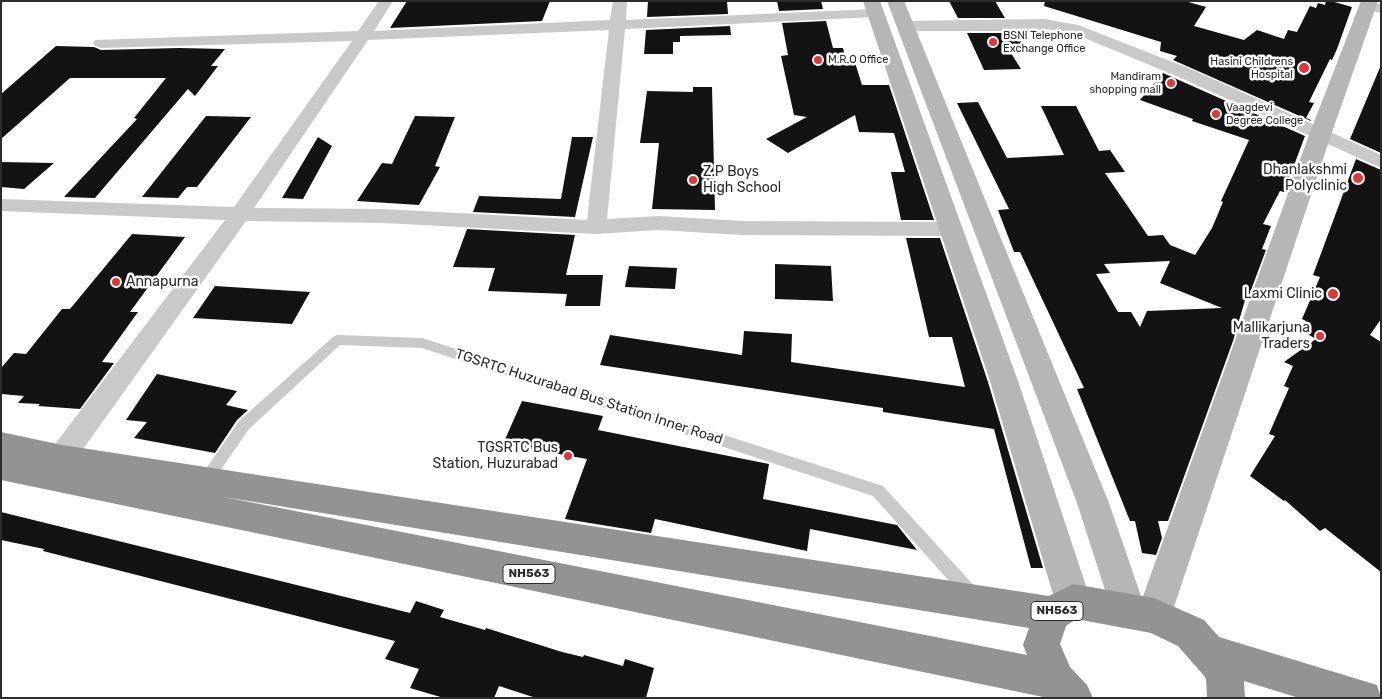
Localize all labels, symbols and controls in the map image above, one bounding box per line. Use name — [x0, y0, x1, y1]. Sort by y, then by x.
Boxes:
place label: BSNl Telephone Exchange Office — [1003, 29, 1085, 55]
marker: BSNl Telephone Exchange Office — [987, 36, 999, 48]
place label: M.R.O Office — [828, 53, 888, 67]
marker: M.R.O Office — [812, 54, 824, 66]
place label: Hasini Childrens Hospital — [1210, 55, 1293, 81]
marker: Hasini Childrens Hospital — [1297, 61, 1311, 75]
place label: Mandiram shopping mall — [1089, 70, 1161, 96]
marker: Mandiram shopping mall — [1165, 77, 1177, 89]
place label: Vaagdevi Degree College — [1226, 101, 1303, 127]
marker: Vaagdevi Degree College — [1210, 108, 1222, 120]
place label: Dhanlakshmi Polyclinic — [1263, 162, 1347, 194]
place label: Z.P Boys High School — [703, 164, 781, 196]
marker: Dhanlakshmi Polyclinic — [1351, 171, 1365, 185]
marker: Z.P Boys High School — [687, 174, 699, 186]
place label: Annapurna — [126, 274, 198, 290]
marker: Annapurna — [110, 276, 122, 288]
place label: Laxmi Clinic — [1244, 286, 1322, 302]
marker: Laxmi Clinic — [1326, 287, 1340, 301]
place label: Mallikarjuna Traders — [1233, 320, 1310, 352]
marker: Mallikarjuna Traders — [1314, 330, 1326, 342]
street label: TGSRTC Huzurabad Bus Station Inner Road — [453, 346, 725, 448]
place label: TGSRTC Bus Station, Huzurabad — [433, 440, 558, 472]
marker: TGSRTC Bus Station, Huzurabad — [562, 450, 574, 462]
road number: NH563 — [503, 564, 555, 584]
road number: NH563 — [1031, 602, 1083, 620]

